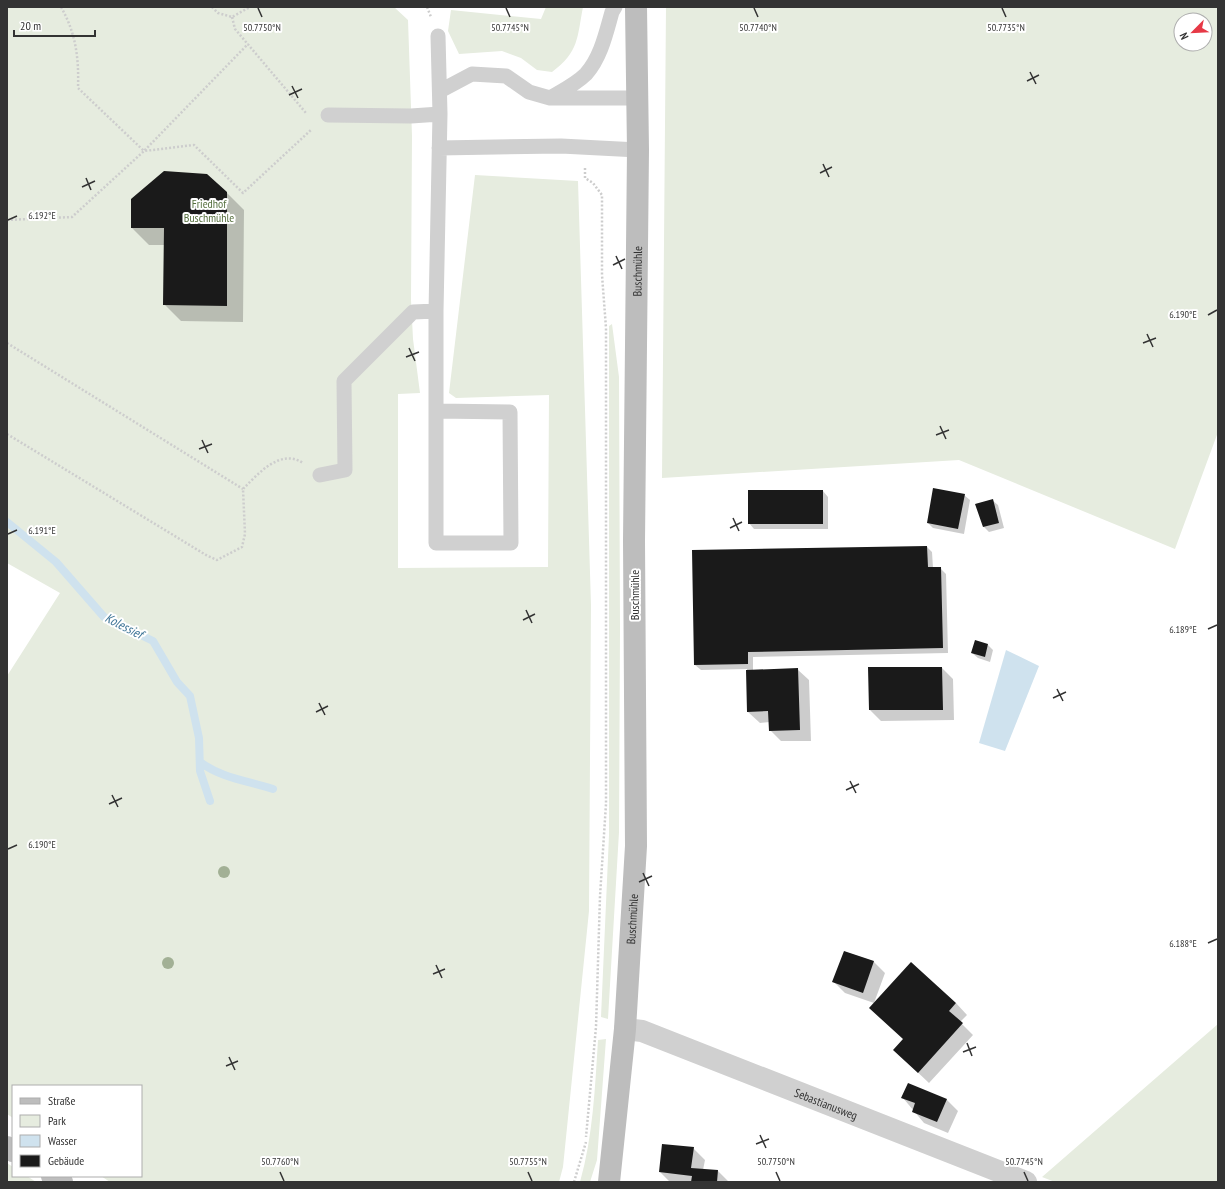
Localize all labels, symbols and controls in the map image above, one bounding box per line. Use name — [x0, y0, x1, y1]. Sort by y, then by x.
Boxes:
scale bar — [14, 12, 95, 38]
north arrow — [1173, 12, 1213, 52]
text: 20 m — [20, 18, 41, 33]
text: 50.7750°N — [243, 21, 281, 34]
text: 50.7745°N — [491, 21, 529, 34]
text: 50.7740°N — [739, 21, 777, 34]
text: 50.7735°N — [987, 21, 1025, 34]
text: N — [1176, 30, 1191, 42]
park label: Friedhof Buschmühle — [184, 196, 234, 225]
text: 6.192°E — [28, 209, 56, 222]
street label: Buschmühle — [629, 246, 645, 297]
text: 6.190°E — [1169, 308, 1197, 321]
text: 6.191°E — [28, 524, 56, 537]
street label: Buschmühle — [627, 570, 642, 620]
water label: Kolessief — [102, 609, 148, 644]
text: 6.189°E — [1169, 623, 1197, 636]
text: 6.190°E — [28, 838, 56, 851]
street label: Buschmühle — [623, 893, 641, 945]
text: 6.188°E — [1169, 937, 1197, 950]
street label: Sebastianusweg — [792, 1084, 860, 1123]
legend — [12, 1085, 142, 1177]
text: Straße — [48, 1093, 75, 1108]
text: Park — [48, 1113, 66, 1128]
text: Wasser — [48, 1133, 78, 1148]
text: Gebäude — [48, 1153, 84, 1168]
text: 50.7760°N — [261, 1155, 299, 1168]
text: 50.7755°N — [509, 1155, 547, 1168]
text: 50.7750°N — [757, 1155, 795, 1168]
text: 50.7745°N — [1005, 1155, 1043, 1168]

